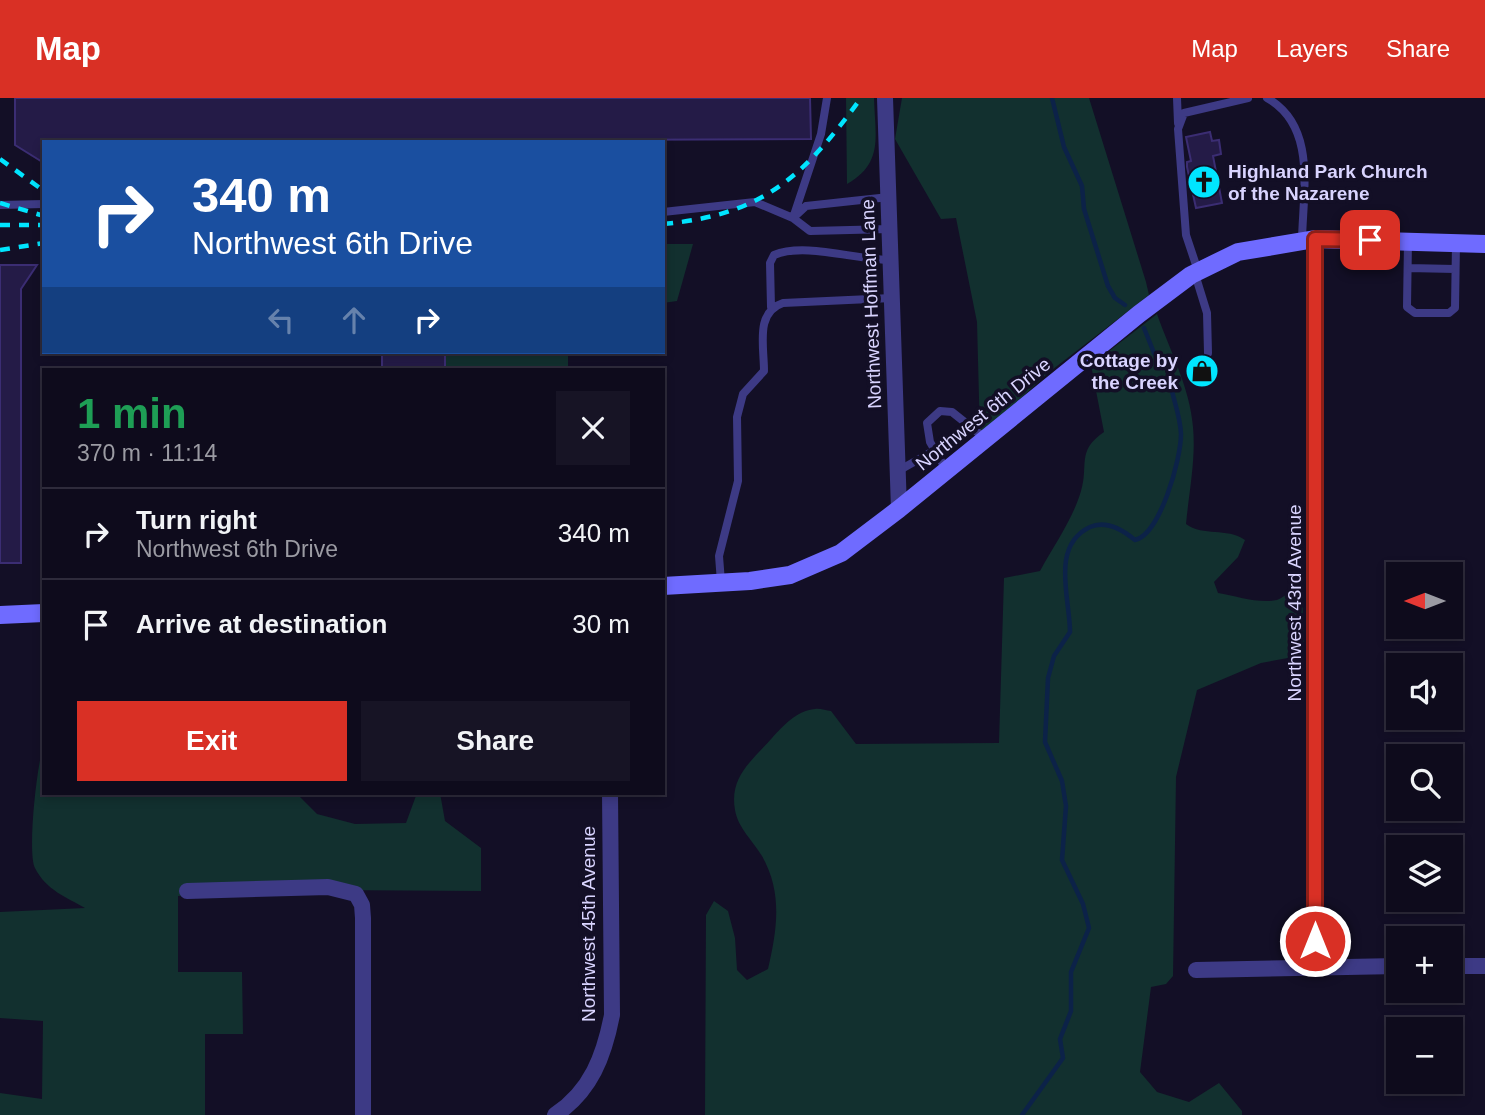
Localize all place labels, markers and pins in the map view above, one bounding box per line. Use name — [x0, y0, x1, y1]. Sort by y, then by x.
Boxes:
place label: Highland Park Church of the Nazarene — [1228, 161, 1428, 204]
church icon: Highland Park Church of the Nazarene — [1185, 163, 1223, 201]
pin — [1340, 210, 1400, 270]
place label: Cottage by the Creek — [1080, 350, 1178, 393]
shop icon: Cottage by the Creek — [1183, 352, 1221, 390]

